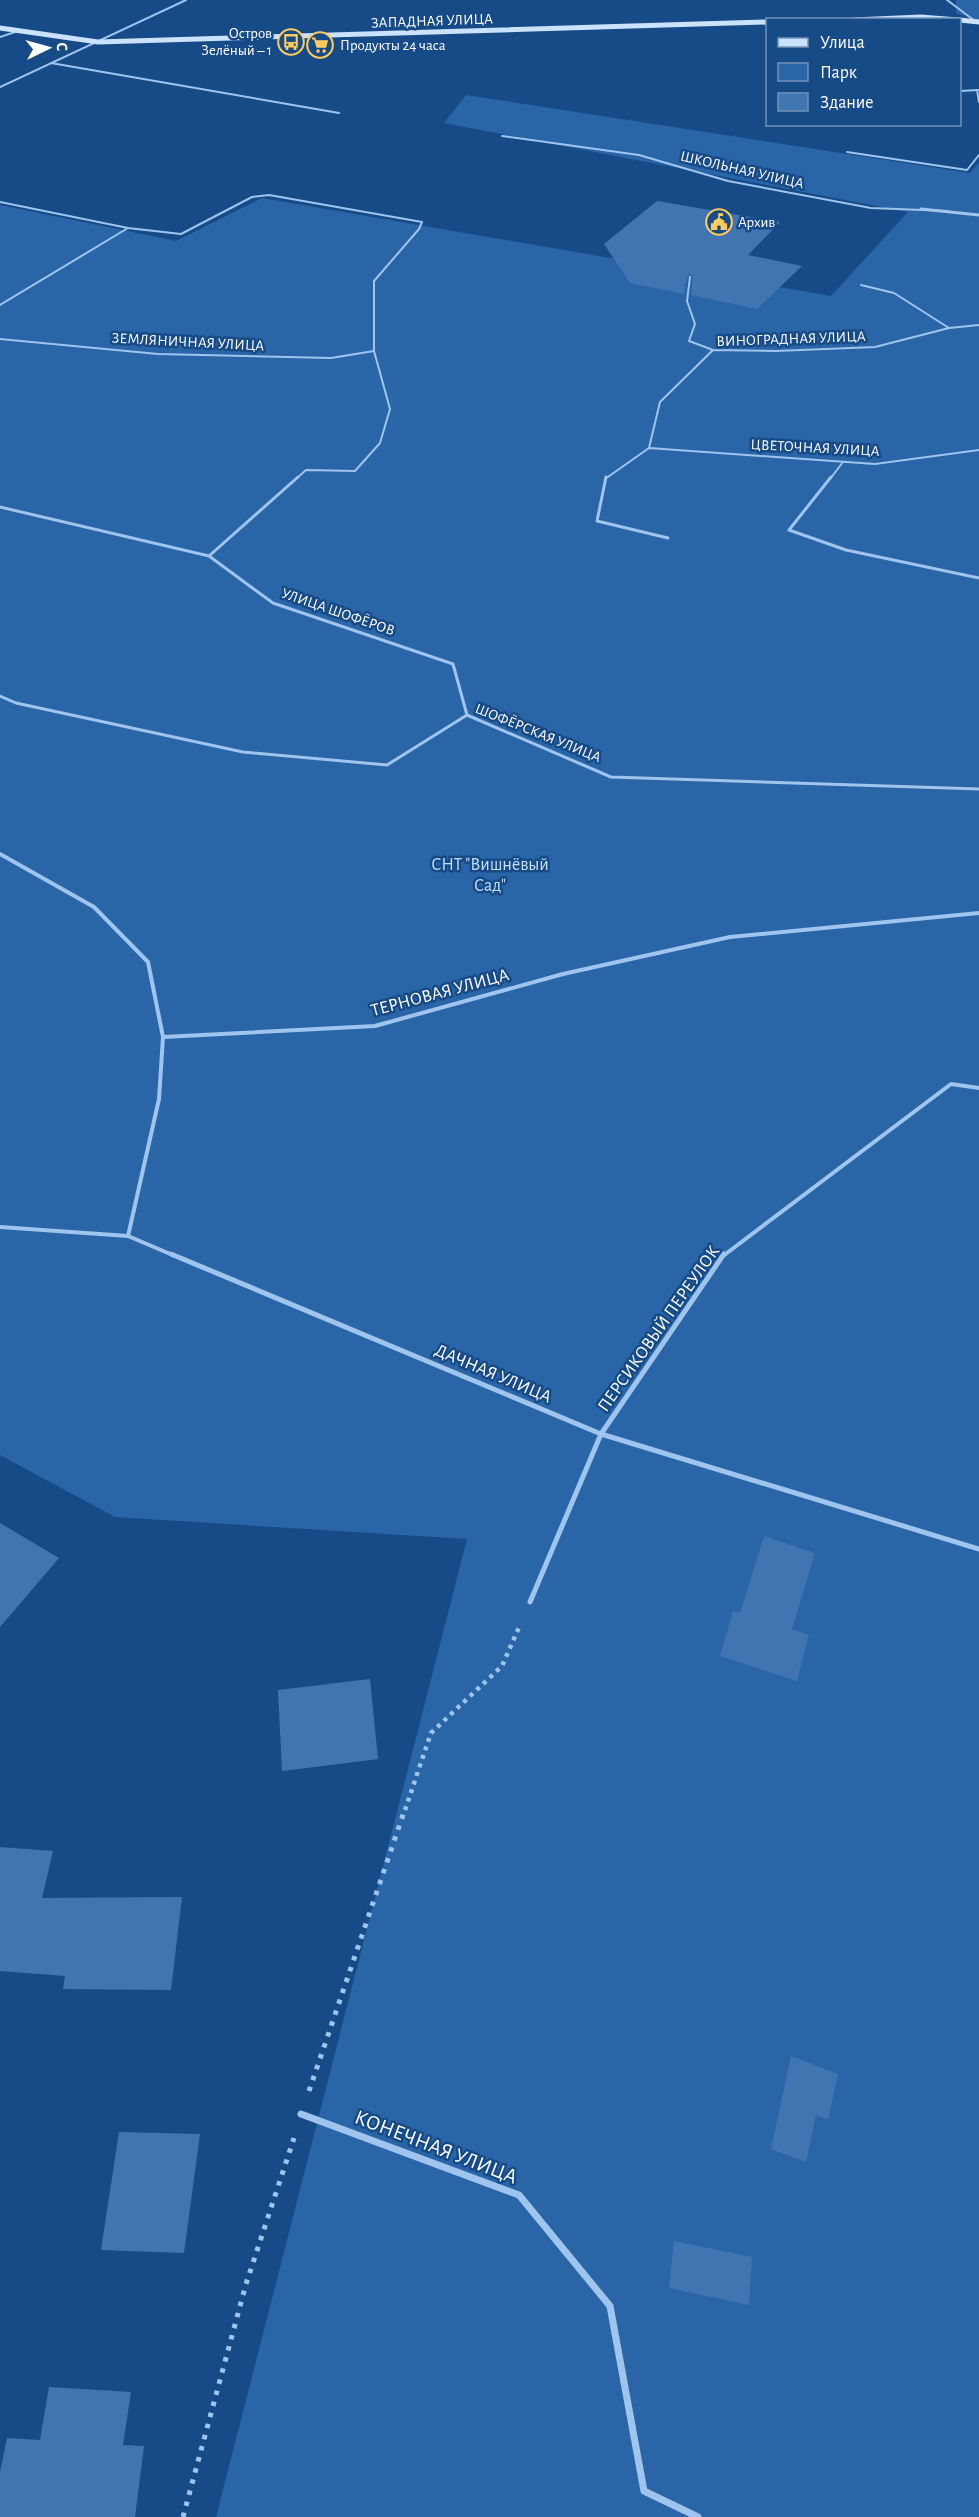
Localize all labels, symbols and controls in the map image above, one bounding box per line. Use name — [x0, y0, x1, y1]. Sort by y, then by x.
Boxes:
street label: ЗАПАДНАЯ УЛИЦА — [371, 11, 493, 31]
north arrow — [18, 18, 78, 78]
legend — [766, 18, 961, 126]
place label: Остров Зелёный – 1 — [201, 26, 272, 58]
bus stop icon: Остров Зелёный – 1 — [276, 27, 306, 57]
supermarket icon: Продукты 24 часа — [305, 30, 335, 60]
text: Улица — [820, 34, 865, 52]
place label: Продукты 24 часа — [340, 38, 446, 53]
text: С — [54, 42, 70, 52]
text: Парк — [820, 64, 858, 82]
text: Здание — [820, 94, 874, 112]
street label: ШКОЛЬНАЯ УЛИЦА — [679, 148, 805, 192]
public building icon: Архив — [704, 207, 734, 237]
place label: Архив — [738, 215, 775, 230]
street label: ВИНОГРАДНАЯ УЛИЦА — [716, 329, 866, 349]
street label: ЗЕМЛЯНИЧНАЯ УЛИЦА — [111, 331, 265, 353]
street label: ЦВЕТОЧНАЯ УЛИЦА — [750, 437, 880, 459]
street label: УЛИЦА ШОФЁРОВ — [279, 585, 397, 638]
street label: ШОФЁРСКАЯ УЛИЦА — [473, 700, 604, 765]
park label: СНТ "Вишнёвый Сад" — [431, 856, 549, 895]
street label: ТЕРНОВАЯ УЛИЦА — [369, 966, 511, 1020]
street label: ПЕРСИКОВЫЙ ПЕРЕУЛОК — [593, 1241, 724, 1415]
street label: ДАЧНАЯ УЛИЦА — [432, 1341, 554, 1407]
street label: КОНЕЧНАЯ УЛИЦА — [352, 2106, 520, 2188]

